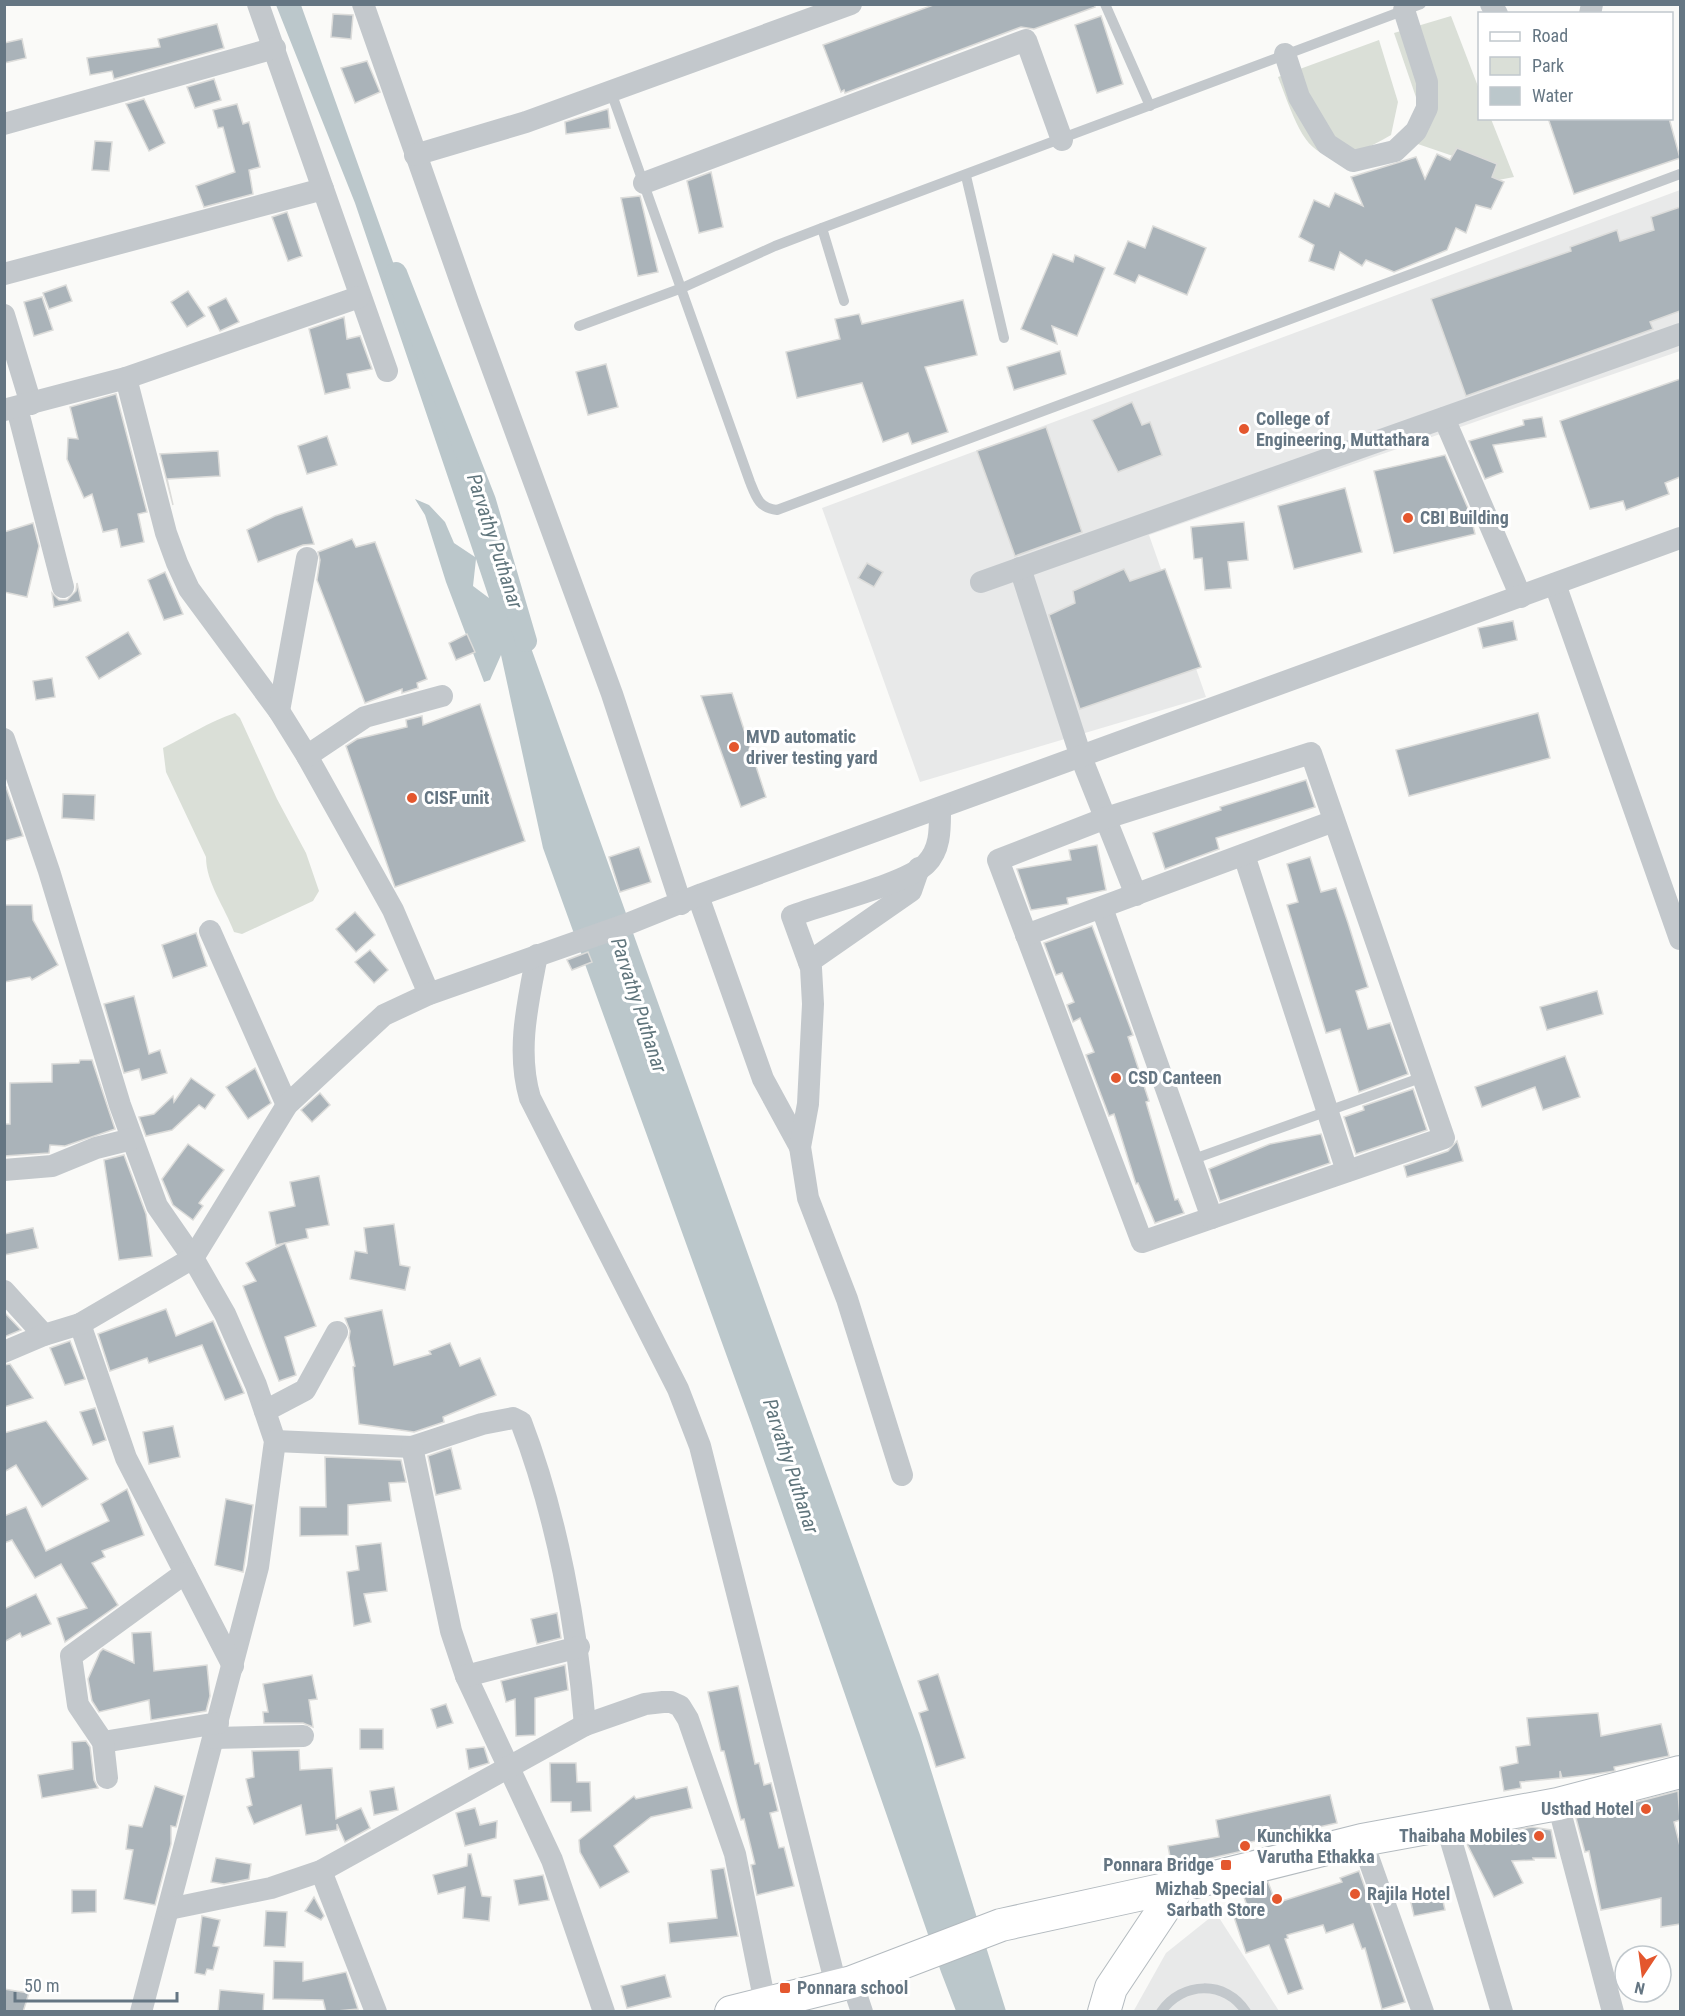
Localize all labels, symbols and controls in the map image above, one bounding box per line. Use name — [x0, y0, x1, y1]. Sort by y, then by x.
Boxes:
legend — [1478, 12, 1673, 120]
text: Road — [1532, 25, 1568, 46]
text: Park — [1532, 55, 1564, 76]
text: Water — [1532, 85, 1574, 106]
place label: College of Engineering, Muttathara — [1256, 408, 1429, 450]
marker: College of Engineering, Muttathara — [1237, 422, 1251, 436]
water label: Parvathy Puthanar — [462, 471, 528, 612]
place label: CBI Building — [1420, 507, 1509, 528]
marker: CBI Building — [1401, 511, 1415, 525]
place label: MVD automatic driver testing yard — [746, 726, 878, 768]
marker: MVD automatic driver testing yard — [727, 740, 741, 754]
place label: CISF unit — [424, 787, 490, 808]
marker: CISF unit — [405, 791, 419, 805]
water label: Parvathy Puthanar — [606, 935, 672, 1076]
place label: CSD Canteen — [1128, 1067, 1222, 1088]
marker: CSD Canteen — [1109, 1071, 1123, 1085]
water label: Parvathy Puthanar — [758, 1396, 824, 1537]
place label: Usthad Hotel — [1541, 1798, 1634, 1819]
marker: Usthad Hotel — [1639, 1802, 1653, 1816]
place label: Kunchikka Varutha Ethakka — [1257, 1825, 1375, 1867]
place label: Thaibaha Mobiles — [1399, 1825, 1527, 1846]
marker: Thaibaha Mobiles — [1532, 1829, 1546, 1843]
marker: Kunchikka Varutha Ethakka — [1238, 1839, 1252, 1853]
place label: Ponnara Bridge — [1103, 1854, 1214, 1875]
marker: Ponnara Bridge — [1219, 1858, 1233, 1872]
place label: Mizhab Special Sarbath Store — [1155, 1878, 1265, 1920]
place label: Rajila Hotel — [1367, 1883, 1450, 1904]
marker: Rajila Hotel — [1348, 1887, 1362, 1901]
marker: Mizhab Special Sarbath Store — [1270, 1892, 1284, 1906]
north arrow — [1613, 1944, 1673, 2004]
scale bar — [15, 1965, 177, 2003]
text: 50 m — [24, 1975, 59, 1996]
place label: Ponnara school — [797, 1977, 908, 1998]
text: N — [1633, 1978, 1647, 1998]
marker: Ponnara school — [778, 1981, 792, 1995]

